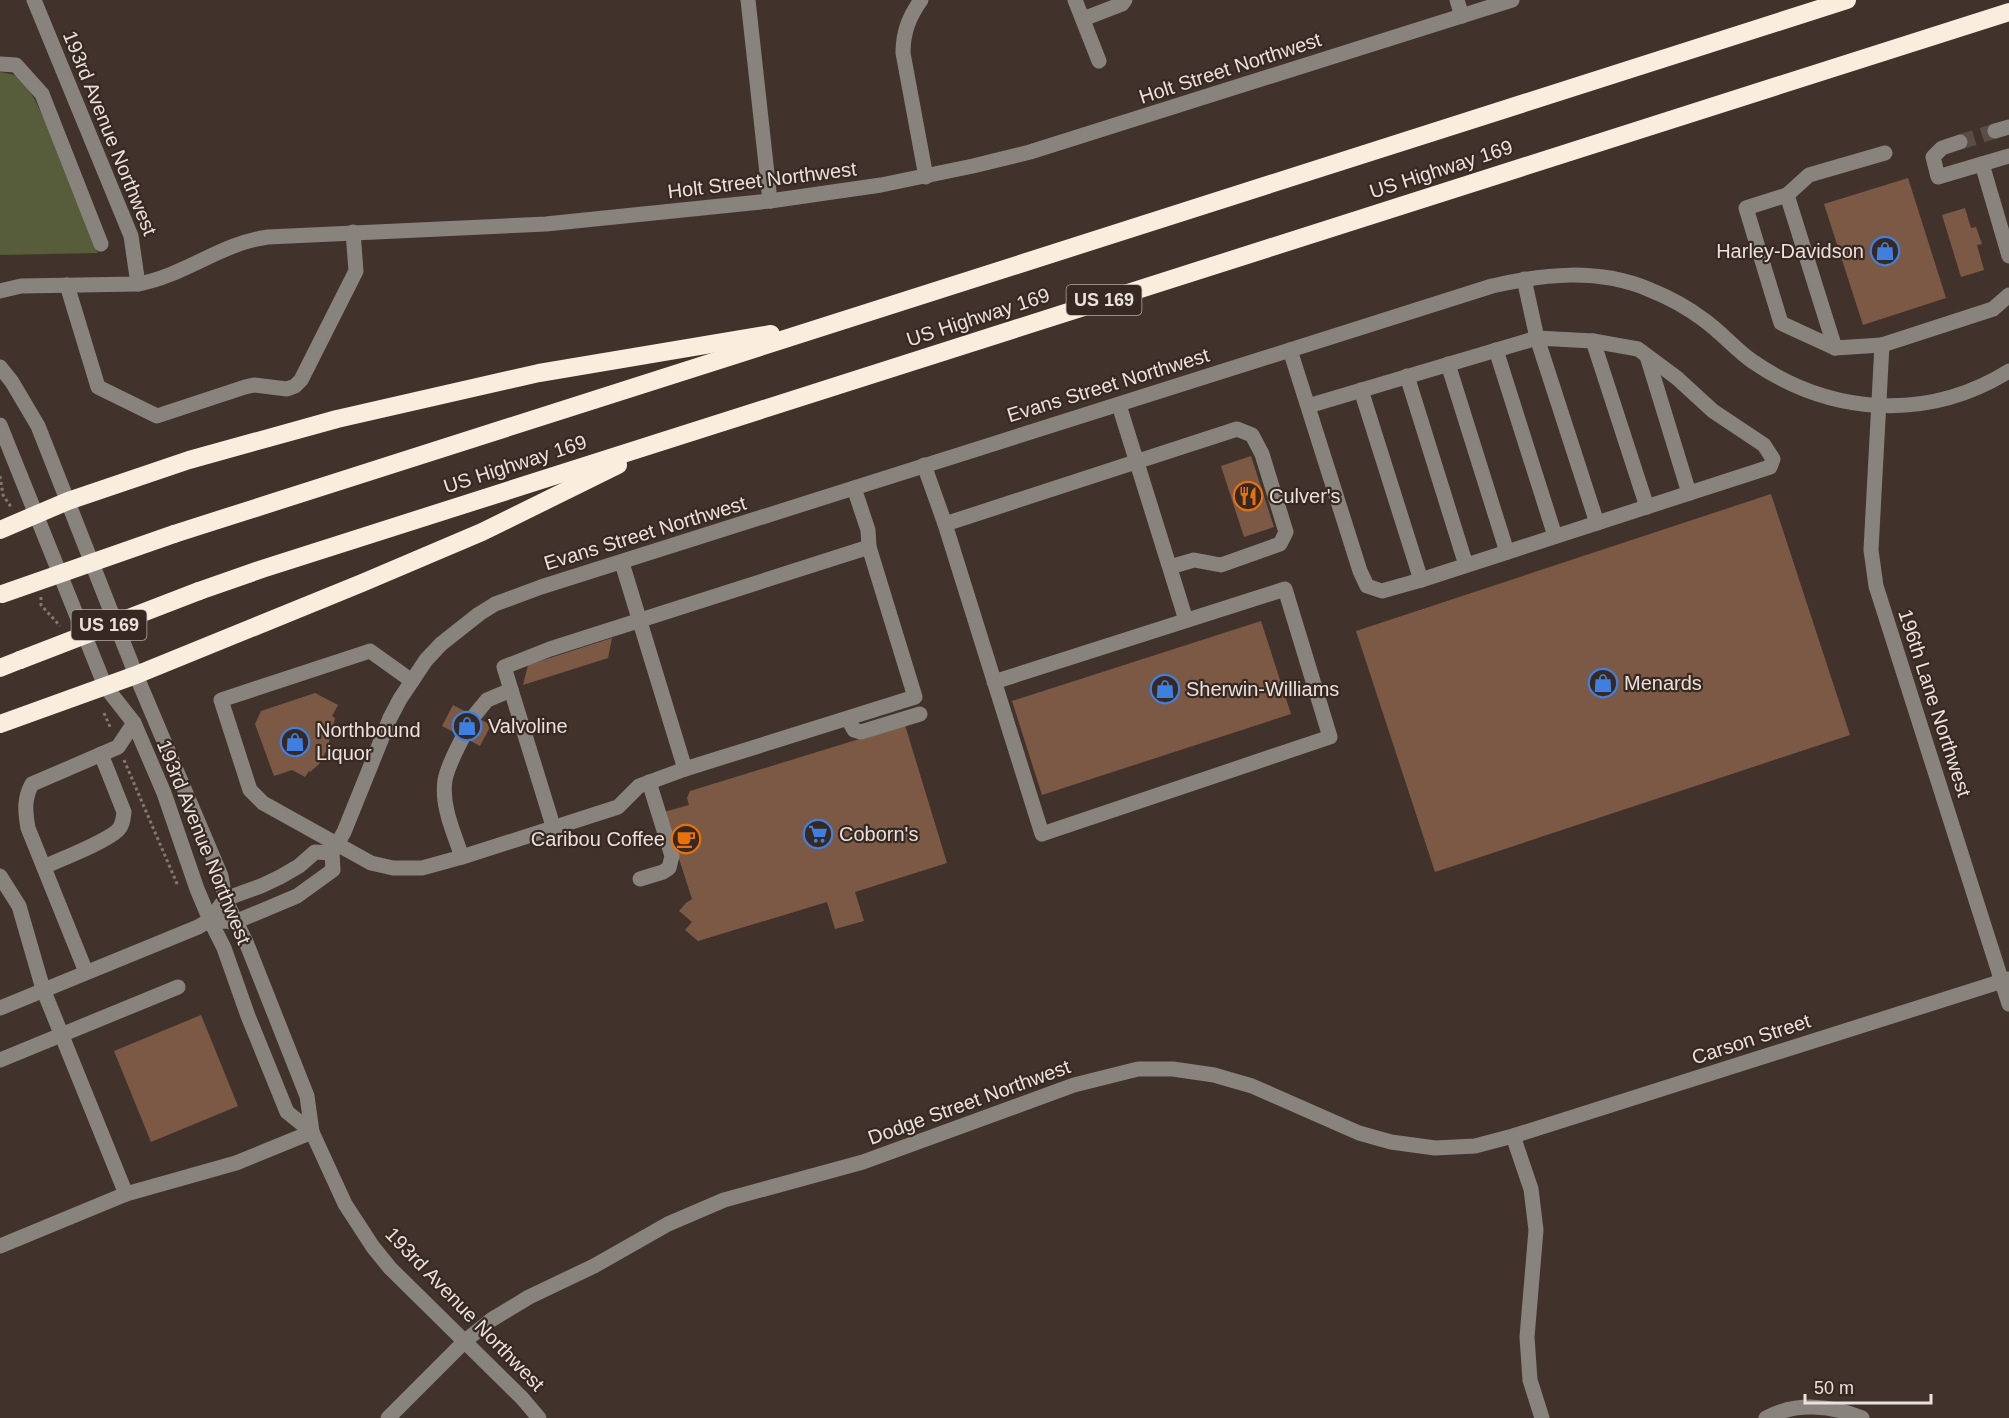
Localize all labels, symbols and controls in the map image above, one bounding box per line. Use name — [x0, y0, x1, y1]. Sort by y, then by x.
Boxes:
street label: 193rd Avenue Northwest — [59, 28, 161, 239]
street label: Holt Street Northwest — [1136, 28, 1324, 108]
street label: US Highway 169 — [1367, 136, 1515, 202]
street label: Holt Street Northwest — [666, 157, 858, 203]
shop icon: Harley-Davidson — [1869, 235, 1901, 267]
place label: Harley-Davidson — [1716, 240, 1864, 262]
street label: US Highway 169 — [904, 284, 1052, 350]
road number: US 169 — [1066, 285, 1142, 315]
street label: Evans Street Northwest — [1004, 344, 1212, 426]
street label: US Highway 169 — [441, 431, 589, 497]
restaurant icon: Culver's — [1232, 480, 1264, 512]
place label: Culver's — [1269, 485, 1341, 507]
street label: Evans Street Northwest — [541, 492, 749, 574]
street label: 196th Lane Northwest — [1894, 607, 1976, 800]
road number: US 169 — [72, 610, 146, 640]
shop icon: Menards — [1587, 667, 1619, 699]
place label: Menards — [1624, 672, 1702, 694]
shop icon: Sherwin-Williams — [1149, 673, 1181, 705]
place label: Sherwin-Williams — [1186, 678, 1339, 700]
shop icon: Valvoline — [451, 710, 483, 742]
place label: Valvoline — [488, 715, 568, 737]
place label: Northbound Liquor — [316, 719, 421, 764]
shop icon: Northbound Liquor — [279, 726, 311, 758]
street label: 193rd Avenue Northwest — [153, 737, 255, 948]
supermarket icon: Coborn's — [802, 818, 834, 850]
cafe icon: Caribou Coffee — [670, 823, 702, 855]
place label: Coborn's — [839, 823, 918, 845]
place label: Caribou Coffee — [531, 828, 665, 850]
street label: Carson Street — [1689, 1009, 1813, 1069]
street label: Dodge Street Northwest — [865, 1055, 1073, 1149]
street label: 193rd Avenue Northwest — [381, 1223, 549, 1396]
scale bar — [1805, 1367, 1931, 1405]
text: 50 m — [1814, 1378, 1854, 1398]

